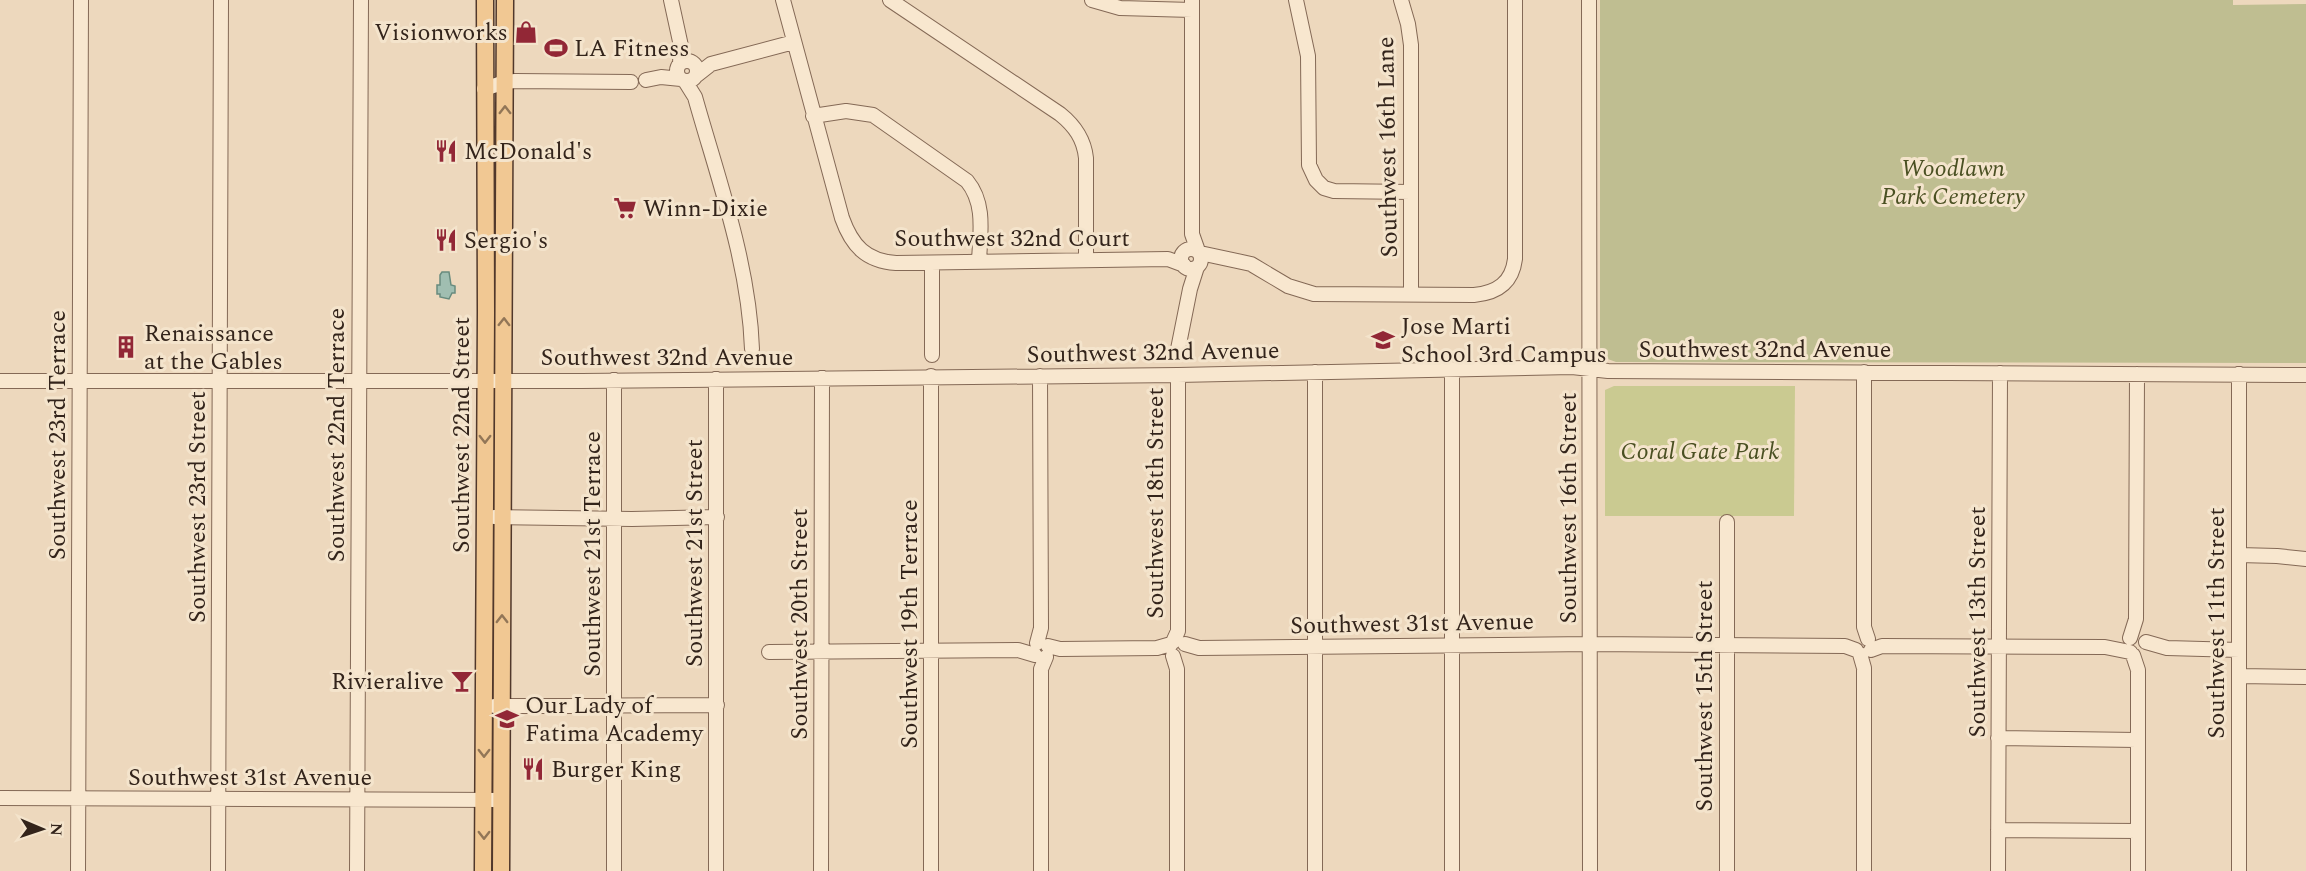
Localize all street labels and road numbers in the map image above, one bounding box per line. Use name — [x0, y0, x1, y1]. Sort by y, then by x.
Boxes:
street label: Southwest 16th Lane — [1368, 36, 1408, 258]
street label: Southwest 32nd Court — [894, 221, 1130, 257]
street label: Southwest 22nd Terrace — [319, 308, 355, 562]
street label: Southwest 23rd Terrace — [40, 310, 76, 560]
street label: Southwest 22nd Street — [444, 317, 480, 553]
street label: Southwest 32nd Avenue — [1639, 332, 1891, 368]
street label: Southwest 32nd Avenue — [1026, 333, 1280, 373]
street label: Southwest 32nd Avenue — [541, 340, 793, 376]
street label: Southwest 18th Street — [1138, 387, 1174, 619]
street label: Southwest 23rd Street — [180, 391, 216, 623]
street label: Southwest 16th Street — [1551, 392, 1587, 624]
street label: Southwest 21st Terrace — [575, 431, 611, 677]
street label: Southwest 21st Street — [677, 439, 713, 667]
street label: Southwest 19th Terrace — [892, 499, 928, 749]
street label: Southwest 13th Street — [1960, 506, 1996, 738]
street label: Southwest 11th Street — [2199, 507, 2235, 739]
street label: Southwest 20th Street — [782, 508, 818, 740]
street label: Southwest 15th Street — [1687, 580, 1723, 812]
street label: Southwest 31st Avenue — [1290, 604, 1534, 644]
street label: Southwest 31st Avenue — [128, 760, 372, 796]

